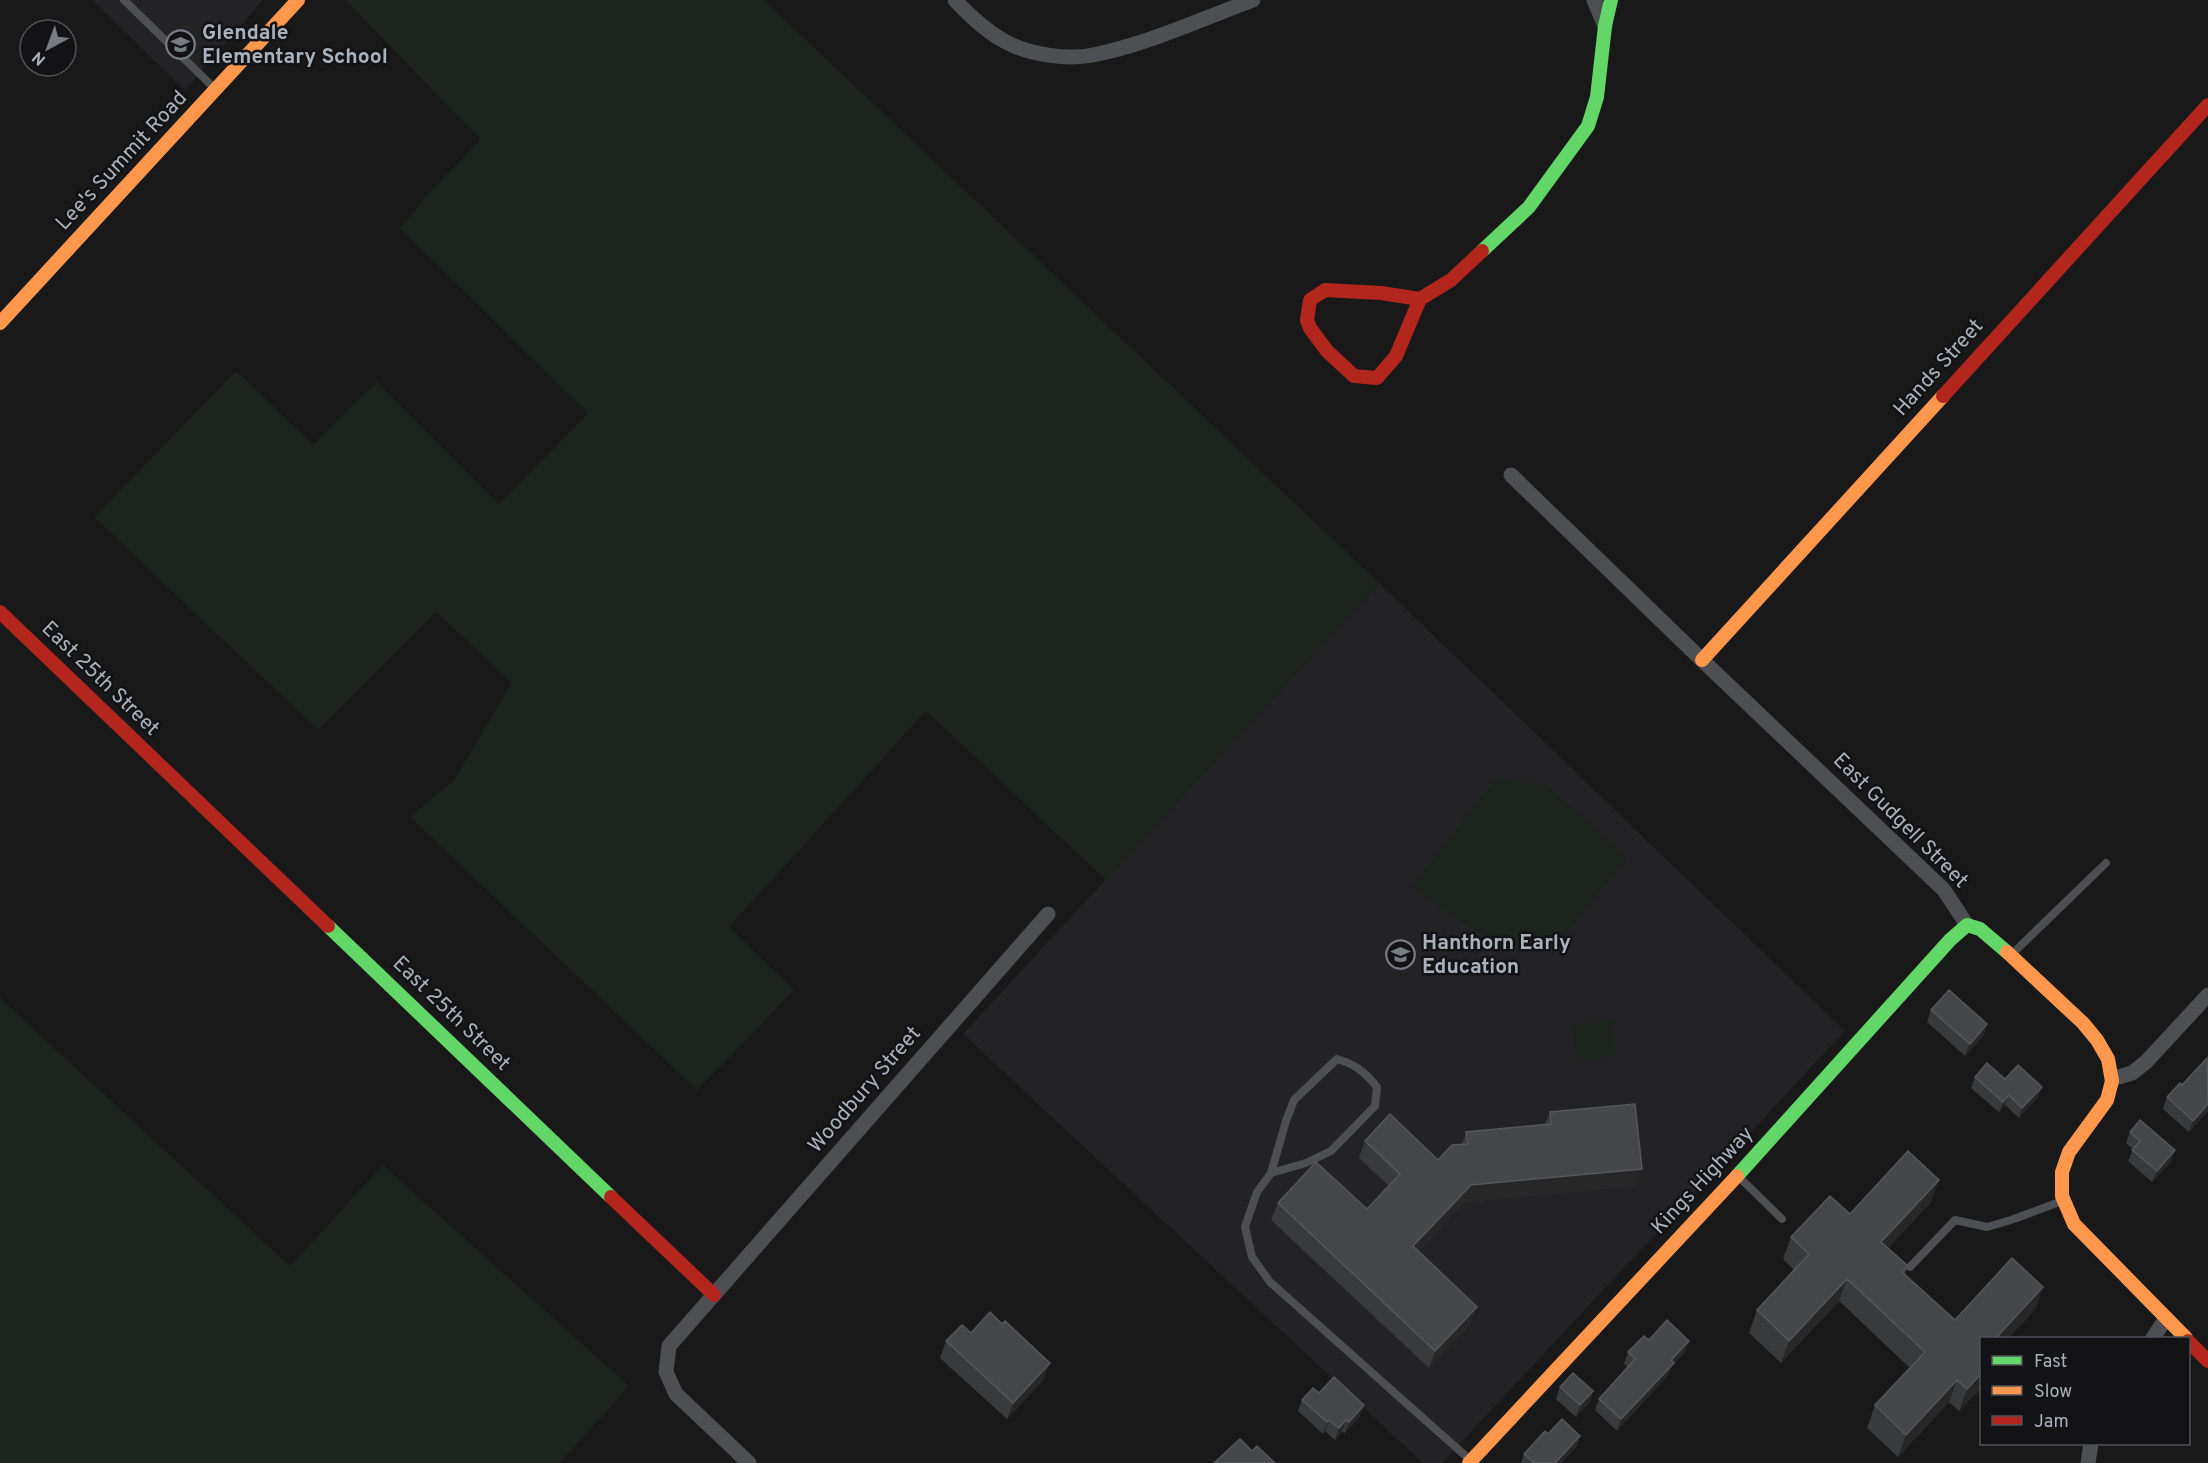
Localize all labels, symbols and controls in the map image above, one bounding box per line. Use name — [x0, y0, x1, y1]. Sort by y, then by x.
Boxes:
north arrow — [18, 18, 78, 78]
place label: Glendale Elementary School — [202, 20, 388, 71]
school or university icon: Glendale Elementary School — [165, 29, 197, 61]
text: N — [29, 46, 50, 69]
street label: Lee's Summit Road — [50, 86, 194, 236]
street label: Hands Street — [1888, 314, 1990, 422]
street label: East 25th Street — [35, 616, 165, 742]
street label: East Gudgell Street — [1827, 748, 1973, 894]
place label: Hanthorn Early Education — [1422, 930, 1571, 981]
school or university icon: Hanthorn Early Education — [1385, 939, 1417, 971]
street label: East 25th Street — [386, 951, 516, 1077]
street label: Woodbury Street — [803, 1021, 927, 1159]
street label: Kings Highway — [1646, 1121, 1760, 1241]
legend — [1980, 1337, 2190, 1445]
text: Fast — [2034, 1351, 2067, 1374]
text: Slow — [2034, 1381, 2072, 1404]
text: Jam — [2034, 1411, 2069, 1434]

